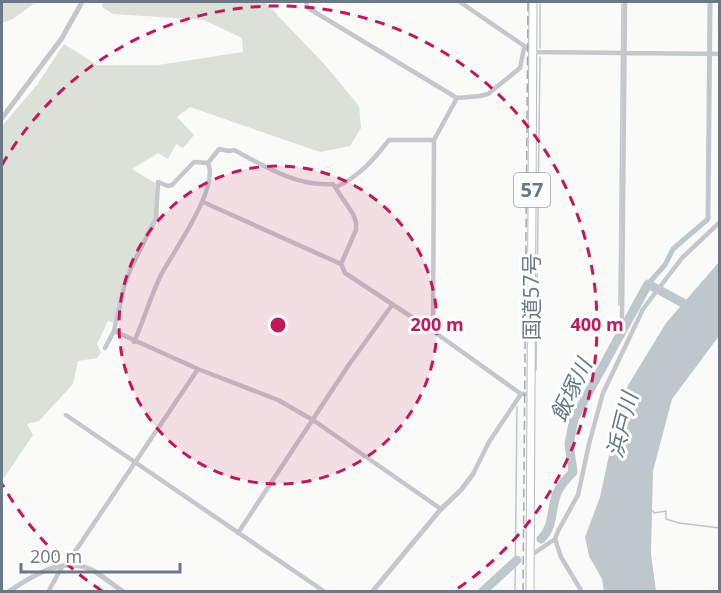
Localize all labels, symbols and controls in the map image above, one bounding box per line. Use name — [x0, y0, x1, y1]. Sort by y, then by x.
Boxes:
road number: 57 — [514, 173, 550, 207]
street label: 国道57号 — [517, 253, 545, 341]
text: 200 m — [410, 312, 464, 336]
text: 400 m — [570, 312, 624, 336]
centre of rings — [268, 315, 288, 335]
water label: 飯塚川 — [543, 352, 598, 426]
water label: 浜戸川 — [598, 387, 644, 460]
scale bar — [21, 536, 180, 574]
text: 200 m — [30, 544, 82, 568]

